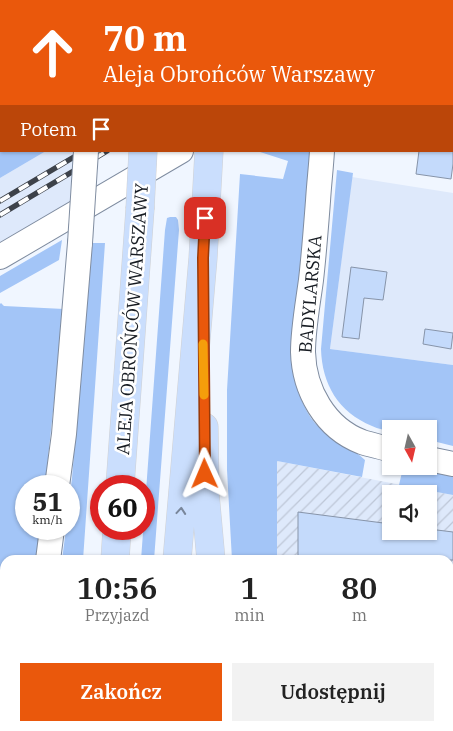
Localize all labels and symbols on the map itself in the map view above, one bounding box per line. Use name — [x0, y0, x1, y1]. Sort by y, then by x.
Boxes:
street label: ALEJA OBROŃCÓW WARSZAWY — [111, 182, 153, 456]
pin — [184, 197, 226, 239]
street label: BADYLARSKA — [293, 233, 327, 354]
north arrow — [382, 420, 438, 475]
position arrow — [178, 447, 230, 499]
speed limit sign: 60 — [90, 475, 155, 540]
one-way arrow — [175, 507, 186, 515]

